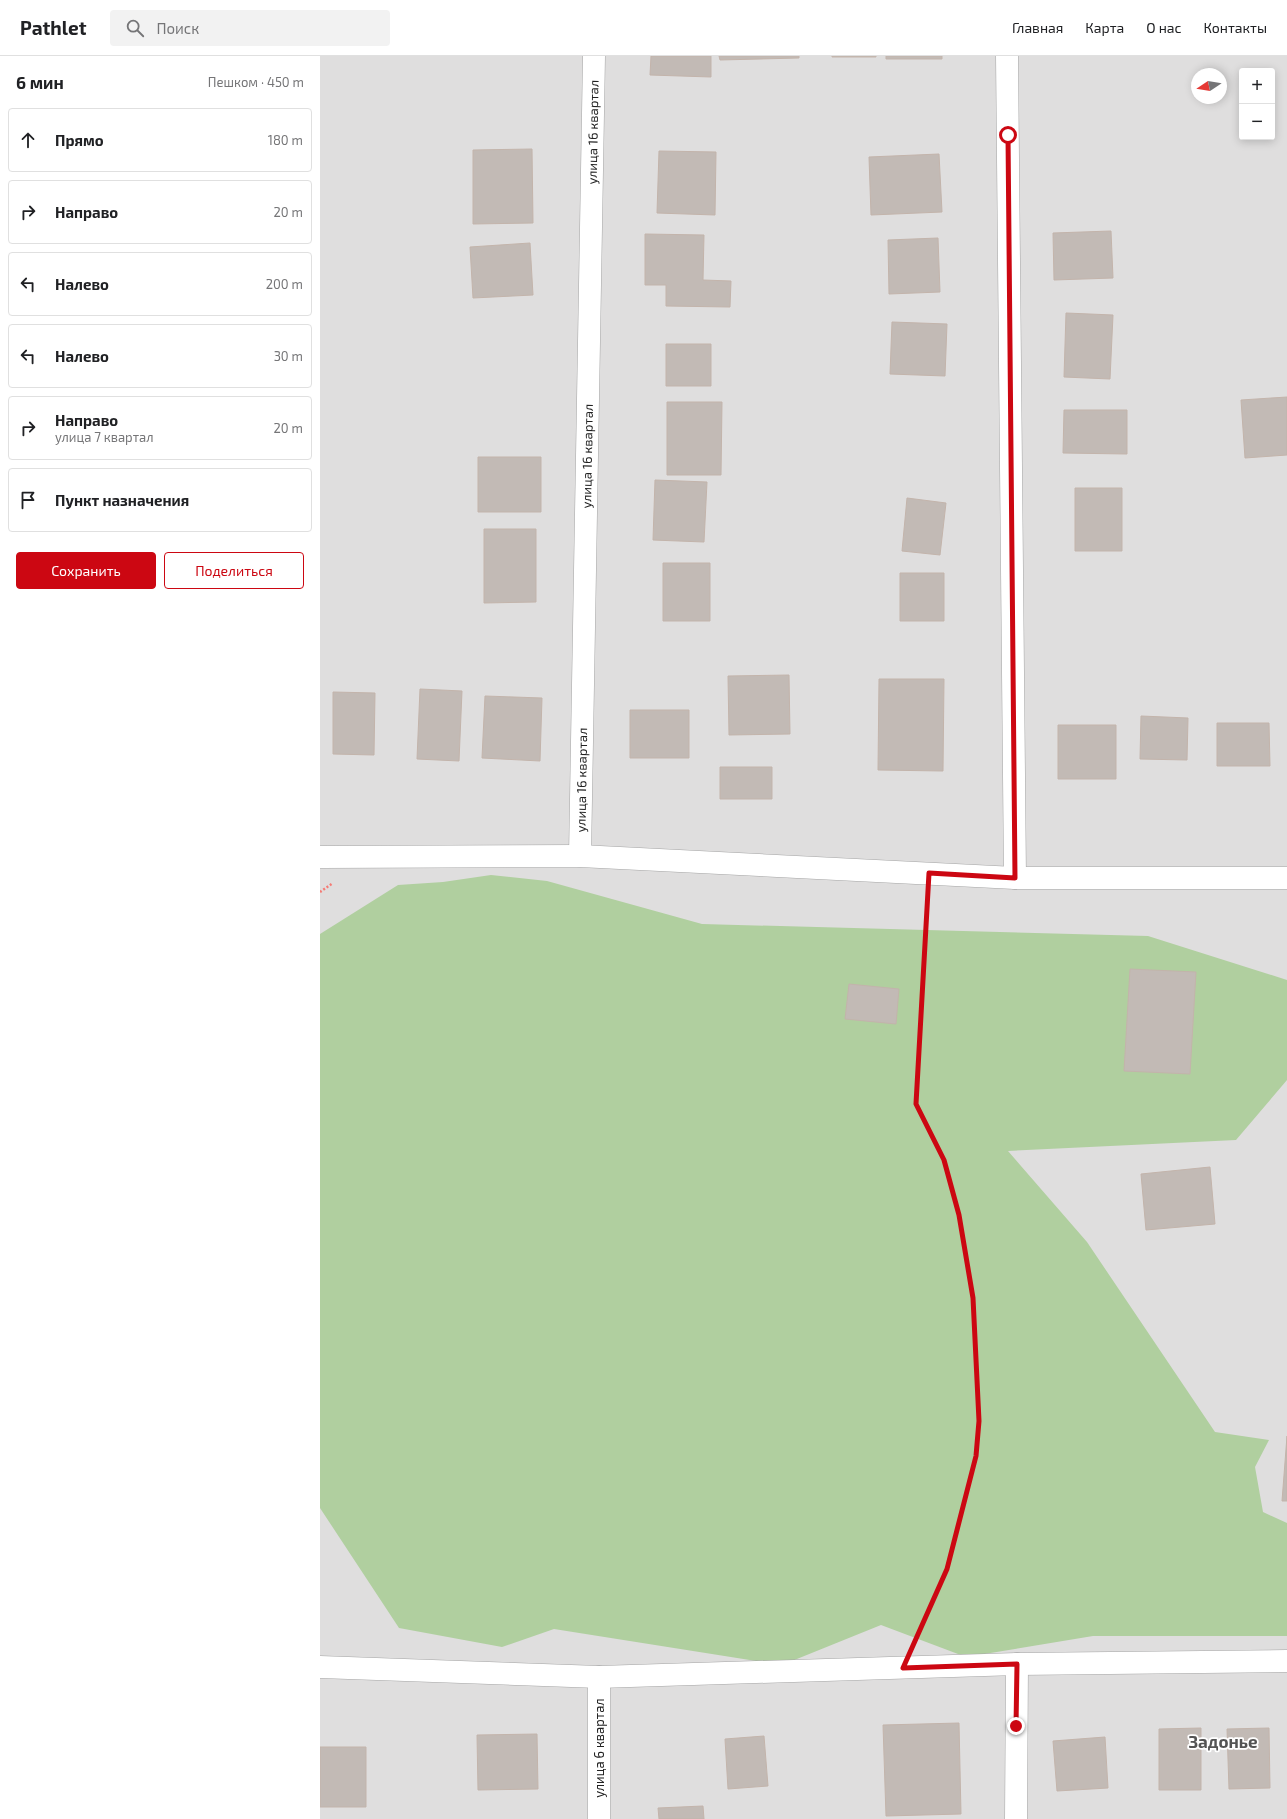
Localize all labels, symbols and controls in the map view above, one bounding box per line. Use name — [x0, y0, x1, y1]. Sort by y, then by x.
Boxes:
search box — [110, 10, 390, 46]
text: Pathlet — [20, 16, 86, 39]
icon: search — [124, 17, 146, 39]
text: Поиск — [156, 19, 199, 37]
text: Главная — [1012, 19, 1063, 36]
text: Карта — [1085, 19, 1124, 36]
text: О нас — [1146, 19, 1182, 36]
text: Контакты — [1204, 19, 1267, 36]
north arrow — [1191, 68, 1227, 104]
map controls — [1239, 68, 1275, 140]
button: + — [1239, 68, 1275, 104]
text: 6 мин — [16, 72, 64, 92]
text: Пешком · 450 m — [208, 74, 304, 90]
street label: улица 16 квартал — [584, 80, 602, 185]
button: − — [1239, 104, 1275, 140]
route start — [999, 126, 1017, 144]
icon: ahead — [17, 129, 39, 151]
text: Прямо — [55, 131, 104, 149]
text: 180 m — [268, 132, 303, 148]
icon: right — [17, 201, 39, 223]
text: Направо — [55, 203, 118, 221]
text: 20 m — [274, 204, 303, 220]
icon: left — [17, 273, 39, 295]
text: Налево — [55, 275, 109, 293]
text: 200 m — [266, 276, 303, 292]
icon: left — [17, 345, 39, 367]
text: Налево — [55, 347, 109, 365]
text: 30 m — [274, 348, 303, 364]
street label: улица 16 квартал — [578, 404, 596, 509]
text: Направо — [55, 411, 118, 429]
icon: right — [17, 417, 39, 439]
text: 20 m — [274, 420, 303, 436]
text: улица 7 квартал — [55, 429, 154, 445]
icon: arrive — [17, 489, 39, 511]
text: Пункт назначения — [55, 491, 189, 509]
button: Сохранить — [16, 552, 156, 589]
button: Поделиться — [164, 552, 304, 589]
street label: улица 16 квартал — [572, 728, 590, 832]
street label: улица 6 квартал — [591, 1698, 607, 1798]
route end — [1007, 1717, 1025, 1735]
district label: Задонье — [1188, 1731, 1258, 1751]

